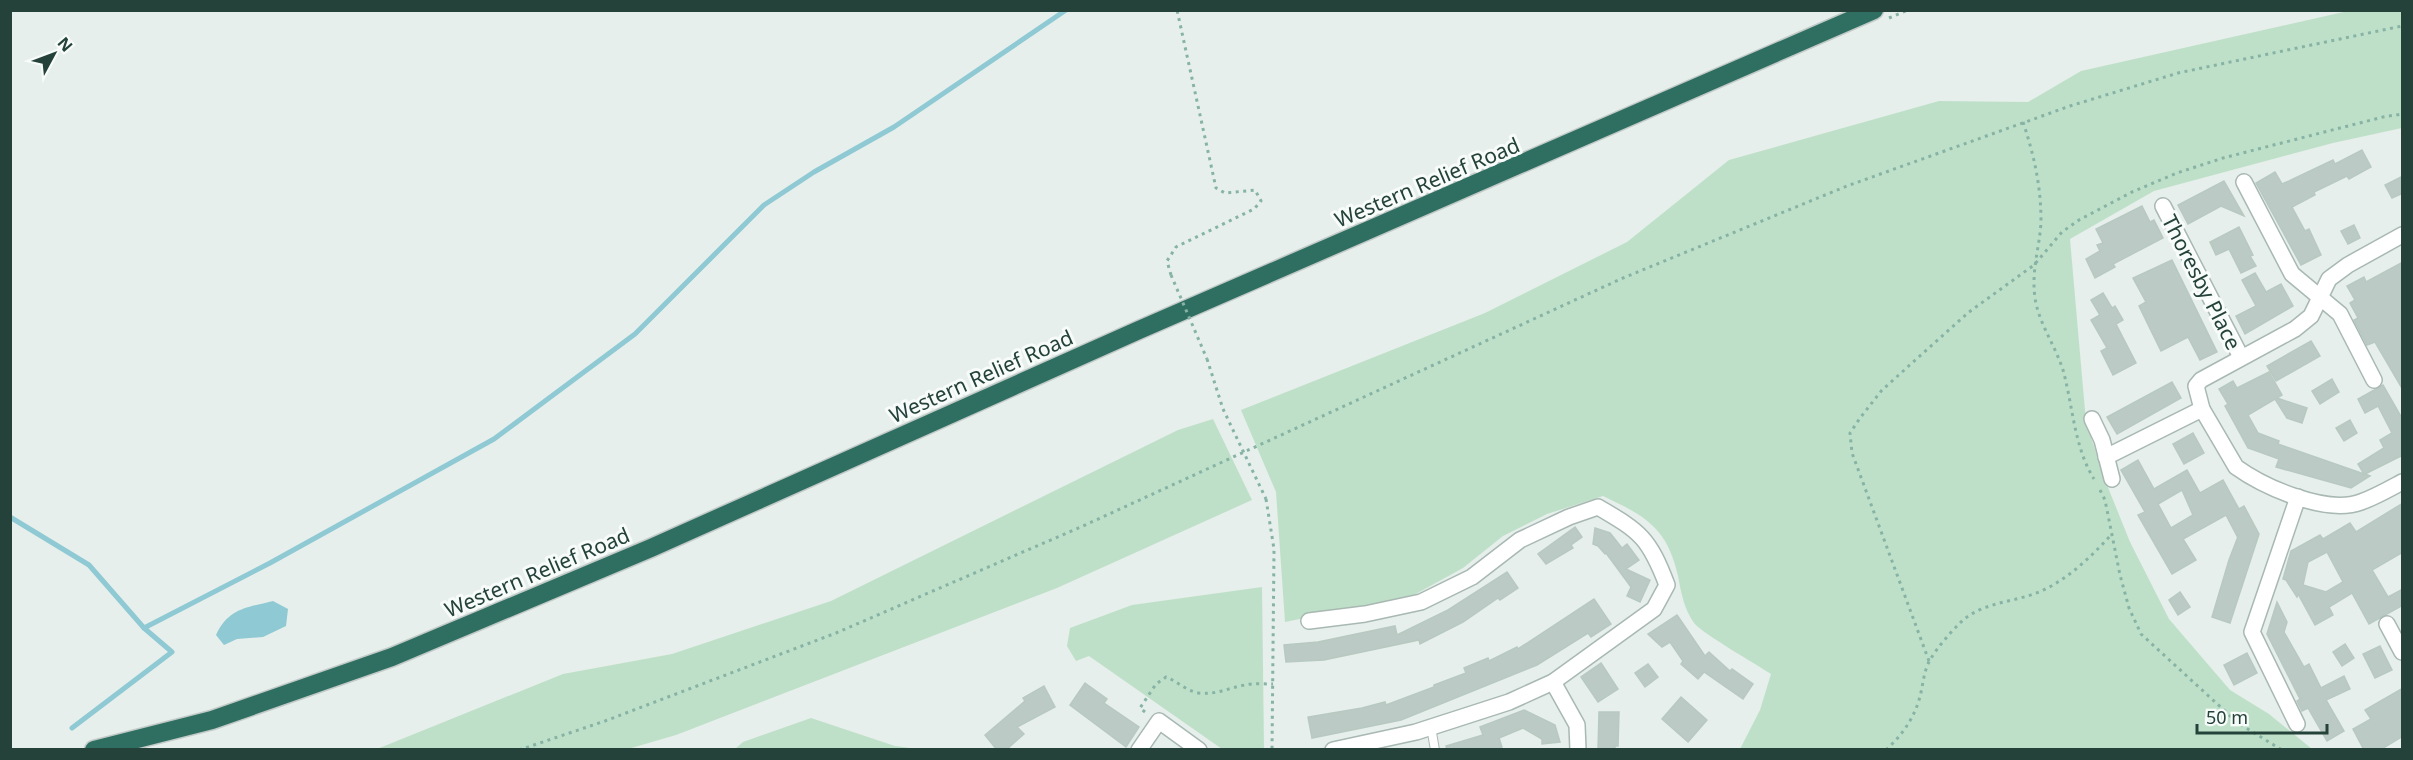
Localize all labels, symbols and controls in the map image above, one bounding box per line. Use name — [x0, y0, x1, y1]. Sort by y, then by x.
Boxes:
north arrow — [24, 24, 84, 84]
text: N — [53, 32, 78, 56]
street label: Western Relief Road — [1330, 130, 1524, 234]
street label: Thoresby Place — [2156, 210, 2248, 354]
street label: Western Relief Road — [885, 323, 1077, 429]
street label: Western Relief Road — [440, 520, 634, 624]
scale bar — [2197, 697, 2328, 735]
text: 50 m — [2206, 705, 2248, 729]

